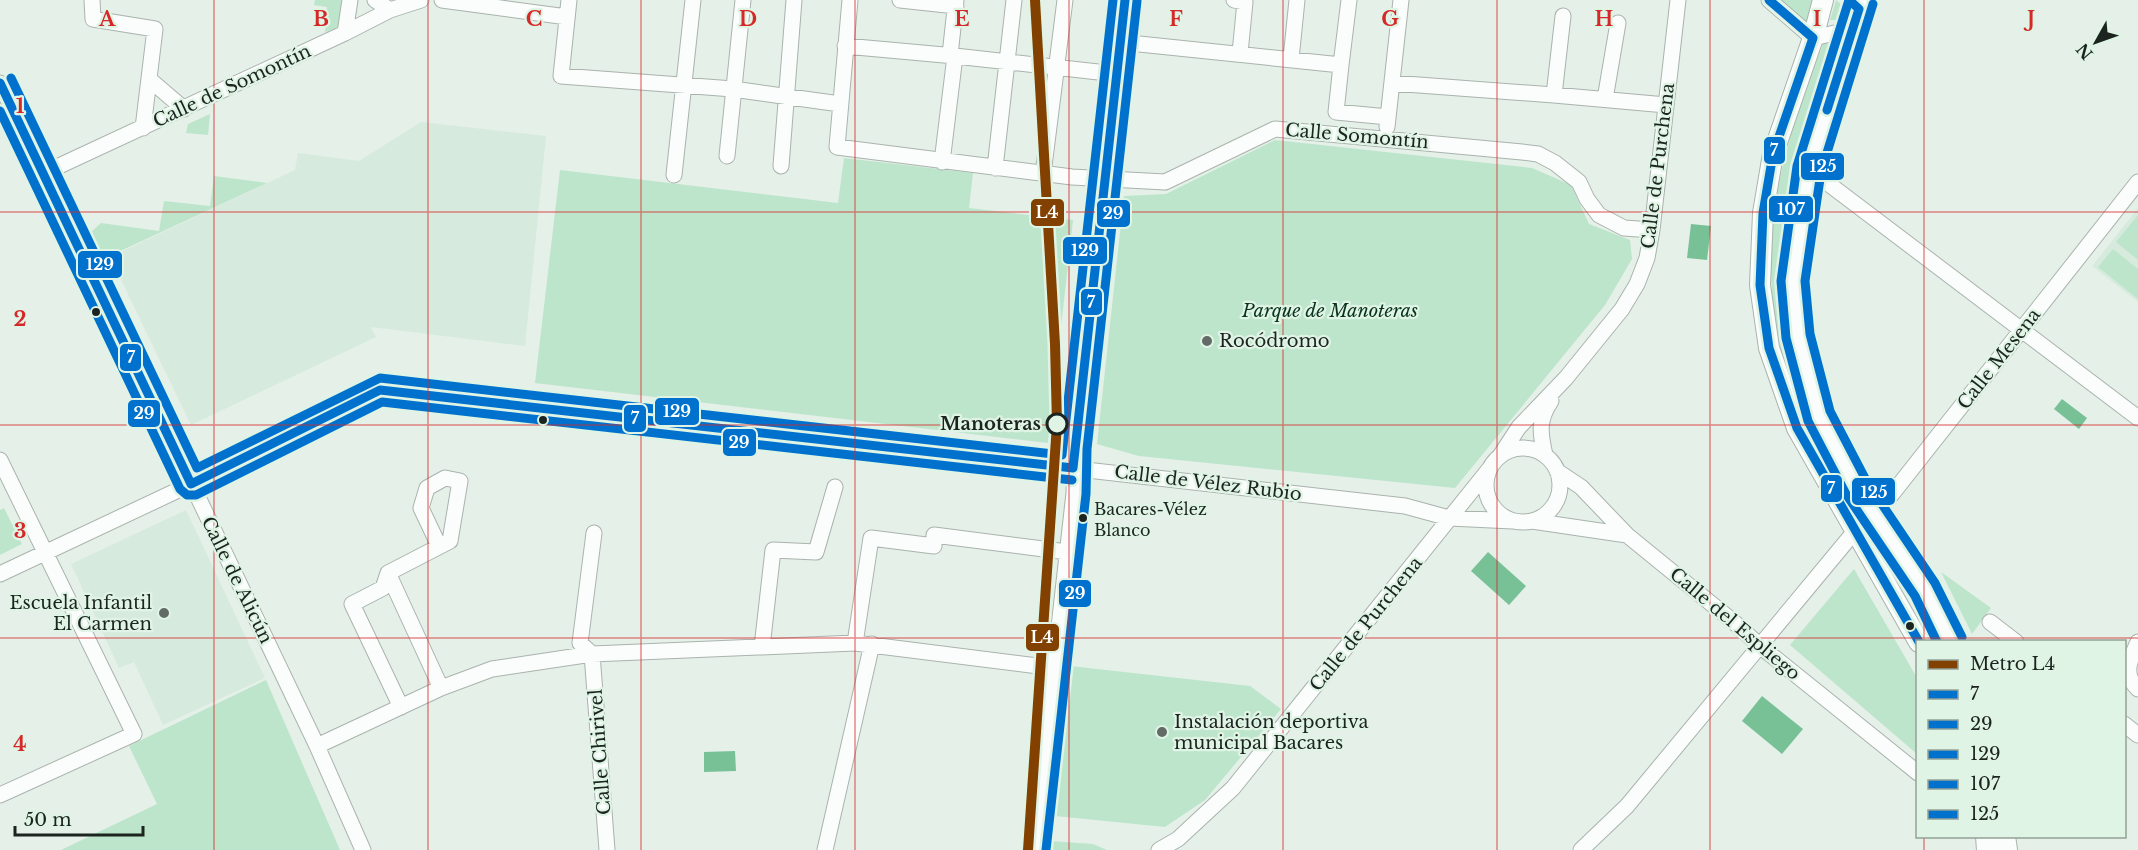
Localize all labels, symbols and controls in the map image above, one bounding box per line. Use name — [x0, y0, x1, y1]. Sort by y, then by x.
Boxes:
text: A — [98, 7, 116, 31]
text: B — [313, 7, 329, 31]
text: C — [526, 7, 542, 31]
text: D — [739, 7, 757, 31]
text: E — [954, 7, 970, 31]
text: F — [1169, 7, 1183, 31]
text: G — [1381, 7, 1399, 31]
text: H — [1595, 7, 1614, 31]
text: I — [1813, 7, 1821, 31]
text: J — [2023, 7, 2035, 31]
north arrow — [2066, 12, 2126, 72]
text: N — [2072, 39, 2097, 64]
street label: Calle de Somontín — [150, 40, 314, 132]
street label: Calle de Purchena — [1637, 82, 1679, 250]
text: 1 — [16, 94, 25, 118]
street label: Calle Somontín — [1284, 119, 1430, 153]
line badge: 7 — [1763, 136, 1786, 165]
text: 7 — [1770, 140, 1779, 160]
line badge: 125 — [1800, 152, 1845, 181]
text: 125 — [1810, 156, 1836, 176]
line badge: 107 — [1768, 195, 1814, 223]
line badge: L4 — [1030, 198, 1065, 227]
line badge: 29 — [1096, 199, 1131, 228]
text: 107 — [1777, 199, 1805, 219]
text: L4 — [1036, 202, 1058, 222]
text: 29 — [1102, 203, 1124, 223]
line badge: 129 — [1062, 236, 1108, 265]
text: 129 — [1071, 240, 1099, 260]
line badge: 129 — [77, 250, 123, 279]
text: 129 — [86, 254, 114, 274]
line badge: 7 — [1080, 288, 1103, 316]
text: 7 — [1087, 292, 1096, 312]
park label: Parque de Manoteras — [1241, 300, 1418, 322]
street label: Calle Mesena — [1953, 304, 2045, 414]
unlabelled marker — [90, 306, 102, 318]
text: 2 — [13, 307, 27, 331]
place label: Rocódromo — [1219, 330, 1330, 352]
marker: Rocódromo — [1200, 334, 1214, 348]
line badge: 7 — [119, 343, 142, 372]
text: 7 — [127, 347, 136, 367]
line badge: 129 — [654, 397, 700, 426]
line badge: 29 — [127, 399, 161, 428]
text: 129 — [663, 401, 691, 421]
text: 29 — [133, 403, 155, 423]
line badge: 7 — [623, 404, 647, 433]
text: 7 — [631, 408, 640, 428]
place label: Manoteras — [940, 413, 1041, 435]
marker: Manoteras — [1046, 413, 1068, 435]
unlabelled marker — [537, 414, 549, 426]
line badge: 29 — [722, 428, 757, 457]
text: 29 — [728, 432, 750, 452]
street label: Calle de Vélez Rubio — [1113, 461, 1303, 505]
line badge: 7 — [1820, 474, 1843, 503]
line badge: 125 — [1851, 477, 1896, 506]
text: 7 — [1827, 478, 1836, 498]
text: 125 — [1861, 482, 1887, 502]
place label: Bacares-Vélez Blanco — [1094, 499, 1207, 540]
marker: Bacares-Vélez Blanco — [1077, 512, 1089, 524]
street label: Calle de Alicún — [197, 513, 277, 647]
text: 3 — [14, 519, 26, 543]
street label: Calle de Purchena — [1305, 552, 1427, 696]
street label: Calle del Espliego — [1665, 563, 1805, 685]
line badge: 29 — [1058, 579, 1092, 608]
text: 29 — [1064, 583, 1086, 603]
place label: Escuela Infantil El Carmen — [9, 592, 152, 635]
marker: Escuela Infantil El Carmen — [157, 606, 171, 620]
unlabelled marker — [1904, 620, 1916, 632]
line badge: L4 — [1025, 623, 1060, 652]
text: L4 — [1031, 627, 1053, 647]
legend — [1916, 640, 2126, 838]
text: Metro L4 — [1970, 653, 2055, 675]
text: 7 — [1970, 683, 1980, 705]
street label: Calle Chirivel — [585, 688, 615, 816]
place label: Instalación deportiva municipal Bacares — [1174, 711, 1368, 754]
text: 29 — [1970, 713, 1993, 735]
marker: Instalación deportiva municipal Bacares — [1155, 725, 1169, 739]
text: 4 — [13, 732, 27, 756]
text: 129 — [1970, 743, 2001, 765]
text: 107 — [1970, 773, 2001, 795]
scale bar — [15, 799, 142, 837]
text: 125 — [1970, 803, 1999, 825]
text: 50 m — [24, 809, 72, 831]

